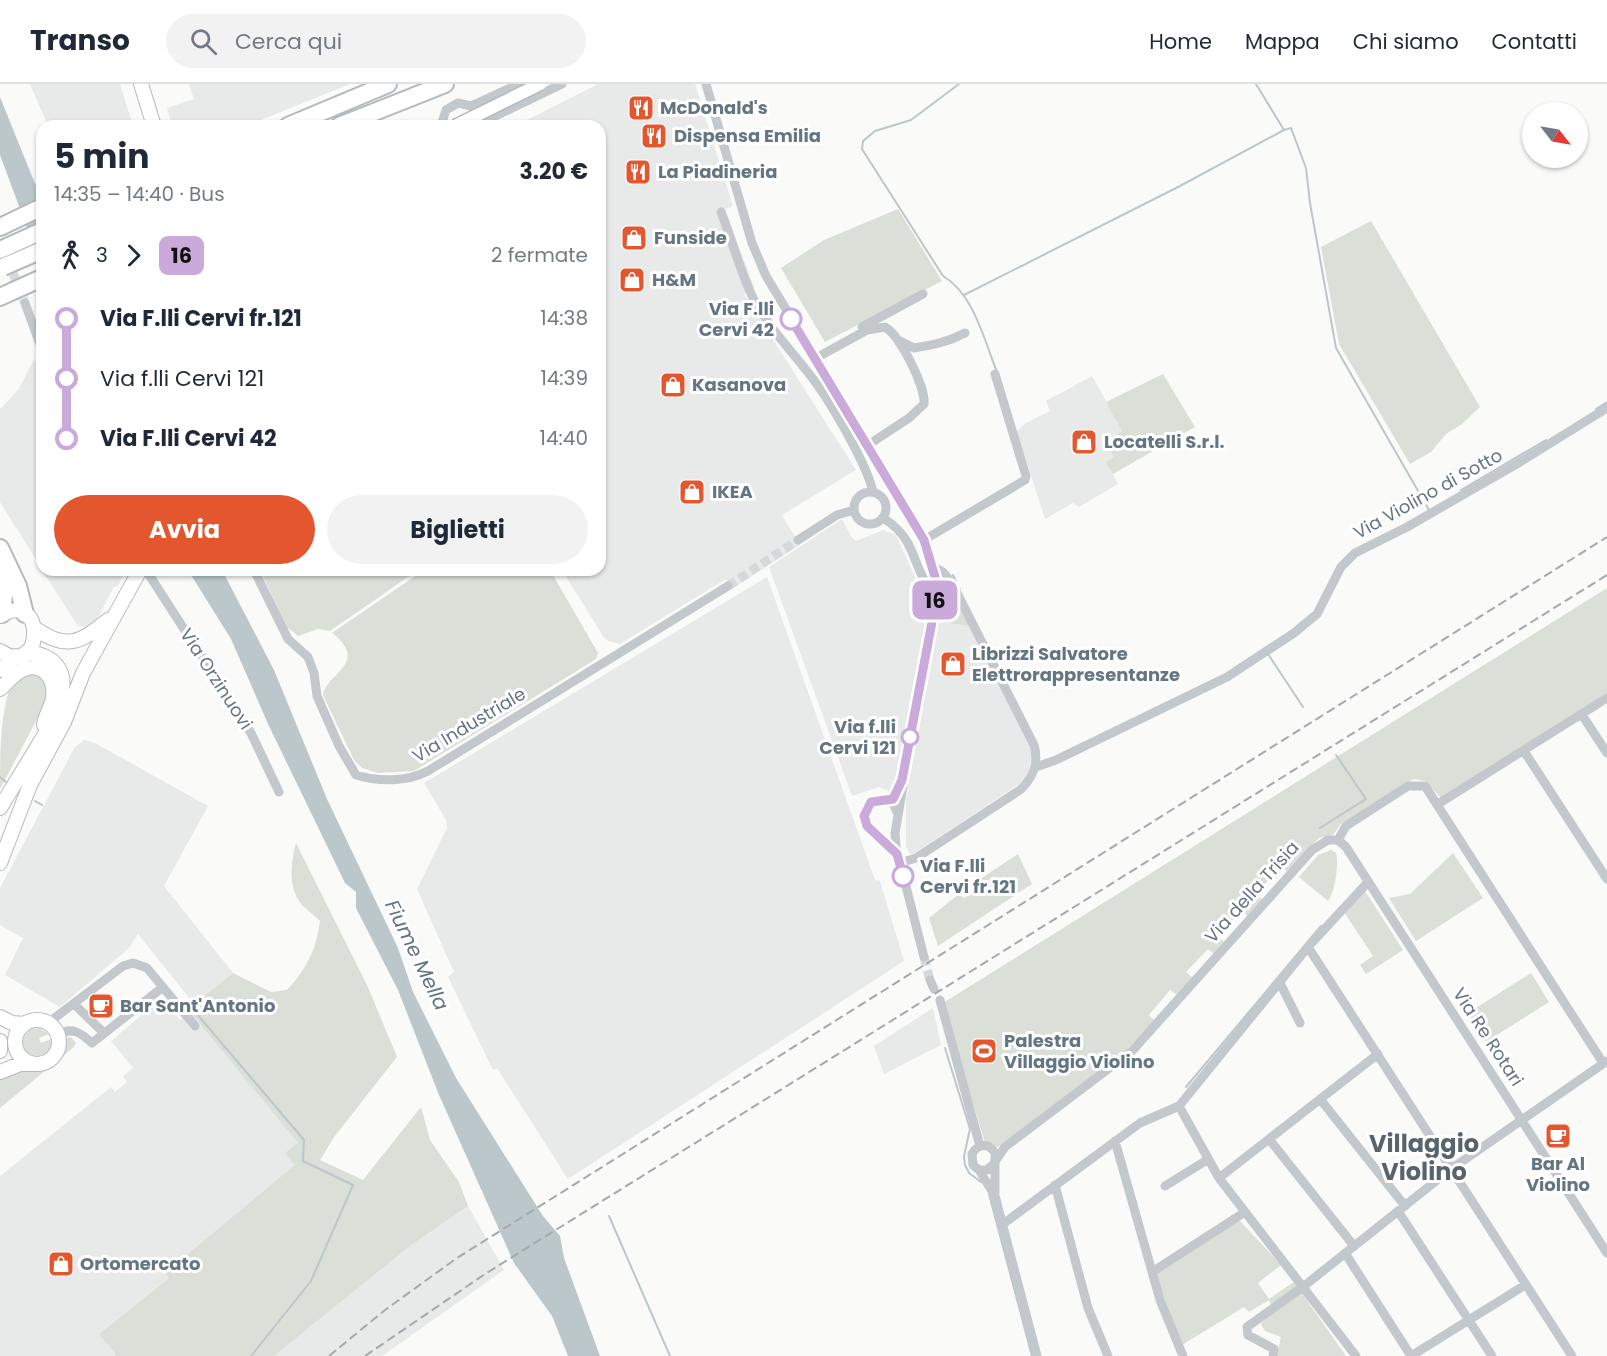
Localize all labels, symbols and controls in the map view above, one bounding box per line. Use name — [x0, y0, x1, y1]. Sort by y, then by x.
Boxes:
search box — [166, 14, 586, 68]
text: Transo — [30, 21, 130, 60]
icon: search — [187, 25, 220, 58]
text: Cerca qui — [235, 26, 342, 57]
text: Home — [1149, 27, 1212, 56]
text: Mappa — [1245, 27, 1320, 56]
text: Chi siamo — [1353, 27, 1459, 56]
text: Contatti — [1492, 27, 1577, 56]
restaurant icon: McDonald's — [626, 93, 656, 123]
place label: McDonald's — [660, 95, 768, 120]
north arrow — [1522, 102, 1588, 168]
map controls — [1522, 102, 1588, 168]
restaurant icon: Dispensa Emilia — [639, 121, 669, 151]
place label: Dispensa Emilia — [674, 123, 821, 148]
text: 5 min — [54, 133, 149, 180]
text: 3.20 € — [519, 156, 588, 187]
restaurant icon: La Piadineria — [623, 157, 653, 187]
place label: La Piadineria — [658, 159, 777, 184]
text: 14:35 – 14:40 · Bus — [54, 180, 225, 208]
shop icon: Funside — [619, 223, 649, 253]
place label: Funside — [654, 225, 727, 250]
icon: walk — [54, 239, 87, 272]
icon: forward — [117, 239, 150, 272]
text: 3 — [96, 241, 108, 269]
text: 16 — [171, 241, 192, 270]
text: 2 fermate — [491, 241, 588, 269]
shop icon: H&M — [617, 265, 647, 295]
place label: H&M — [652, 267, 696, 292]
place label: Via F.lli Cervi 42 — [699, 296, 774, 342]
text: Via F.lli Cervi fr.121 — [100, 303, 302, 334]
text: 14:38 — [540, 304, 588, 332]
marker: Via F.lli Cervi 42 — [780, 308, 802, 330]
text: Via f.lli Cervi 121 — [100, 363, 264, 394]
text: 14:39 — [540, 364, 588, 392]
shop icon: Kasanova — [658, 370, 688, 400]
place label: Kasanova — [692, 372, 786, 397]
text: Via F.lli Cervi 42 — [100, 423, 277, 454]
text: 14:40 — [540, 424, 588, 452]
shop icon: Locatelli S.r.l. — [1069, 427, 1099, 457]
place label: Locatelli S.r.l. — [1104, 429, 1225, 454]
street label: Via Violino di Sotto — [1349, 442, 1507, 545]
shop icon: IKEA — [677, 477, 707, 507]
place label: IKEA — [712, 479, 753, 504]
button: Avvia — [54, 495, 315, 564]
button: Biglietti — [327, 495, 588, 564]
line badge: 16 — [908, 580, 962, 620]
text: 16 — [924, 586, 946, 615]
street label: Via Orzinuovi — [174, 623, 259, 734]
place label: Librizzi Salvatore Elettrorappresentanze — [972, 641, 1180, 687]
shop icon: Librizzi Salvatore Elettrorappresentanze — [938, 649, 968, 679]
street label: Via Industriale — [407, 681, 530, 768]
place label: Via f.lli Cervi 121 — [819, 714, 896, 760]
marker: Via f.lli Cervi 121 — [901, 728, 919, 746]
street label: Via della Trisia — [1199, 835, 1304, 948]
place label: Via F.lli Cervi fr.121 — [920, 853, 1016, 899]
marker: Via F.lli Cervi fr.121 — [892, 865, 914, 887]
water label: Fiume Mella — [378, 895, 456, 1015]
street label: Via Re Rotari — [1447, 983, 1530, 1091]
cafe icon: Bar Sant'Antonio — [86, 991, 116, 1021]
place label: Bar Sant'Antonio — [120, 993, 275, 1018]
place label: Palestra Villaggio Violino — [1004, 1028, 1154, 1074]
sports icon: Palestra Villaggio Violino — [969, 1036, 999, 1066]
cafe icon: Bar Al Violino — [1543, 1121, 1573, 1151]
district label: Villaggio Violino — [1369, 1127, 1479, 1188]
place label: Bar Al Violino — [1526, 1151, 1590, 1197]
shop icon: Ortomercato — [46, 1249, 76, 1279]
place label: Ortomercato — [80, 1251, 200, 1276]

